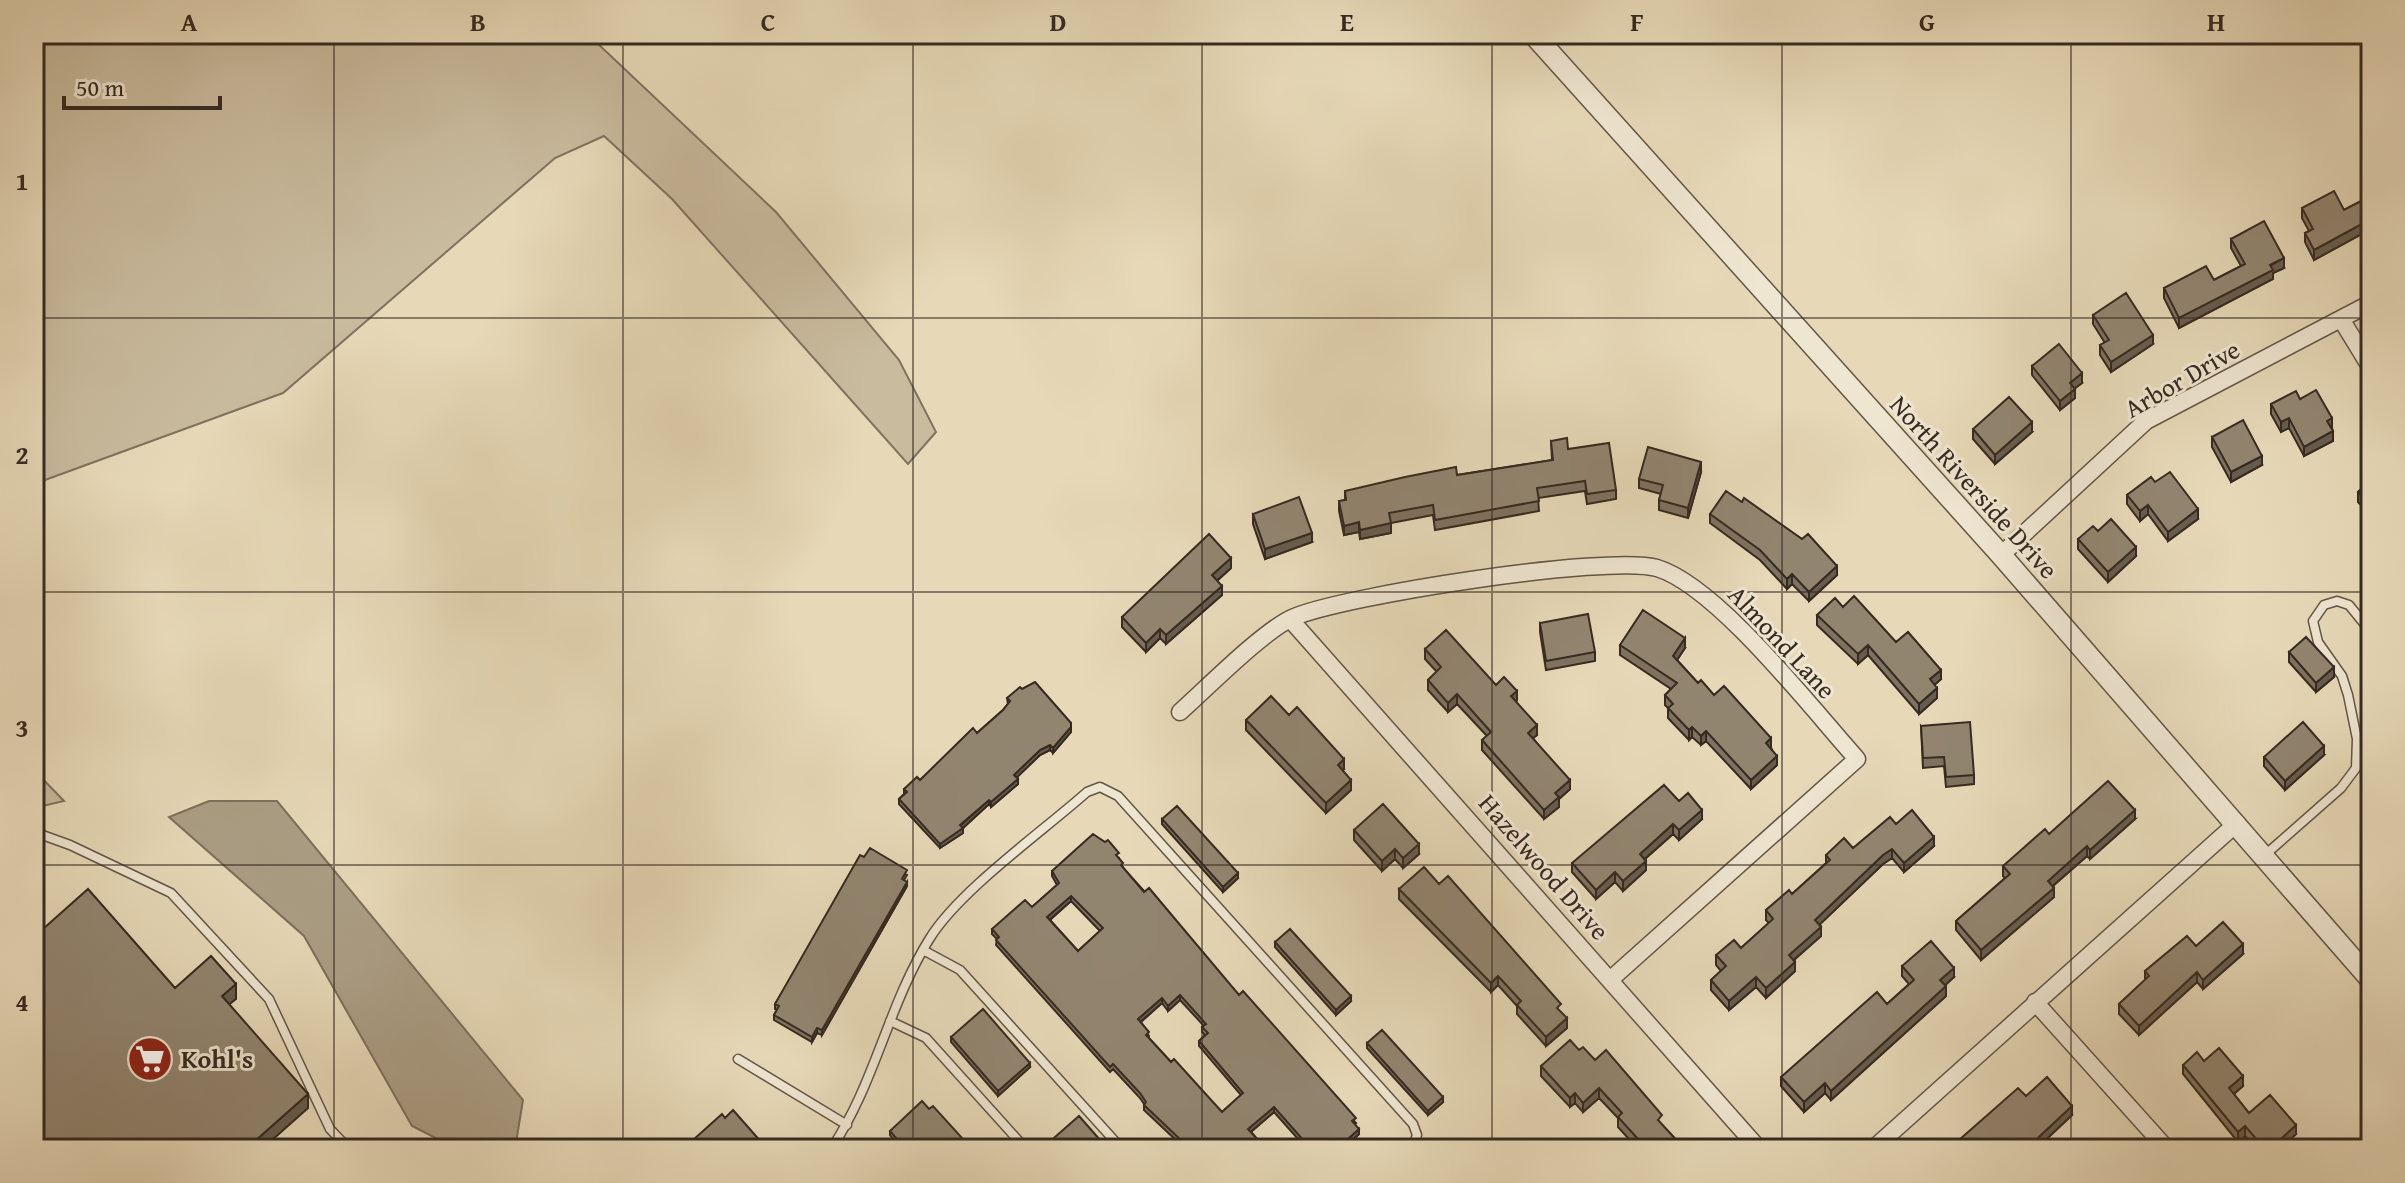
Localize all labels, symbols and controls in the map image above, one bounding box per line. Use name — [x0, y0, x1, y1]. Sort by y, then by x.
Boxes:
text: A — [181, 2, 198, 41]
text: B — [470, 2, 486, 41]
text: C — [761, 2, 775, 41]
text: D — [1050, 2, 1066, 41]
text: E — [1340, 2, 1354, 41]
text: F — [1630, 2, 1644, 41]
text: G — [1919, 2, 1935, 41]
text: H — [2207, 2, 2225, 41]
scale bar — [64, 60, 220, 110]
text: 50 m — [76, 70, 124, 105]
text: 1 — [15, 161, 29, 200]
street label: Arbor Drive — [2117, 330, 2247, 427]
street label: North Riverside Drive — [1881, 386, 2068, 587]
text: 2 — [15, 435, 29, 474]
street label: Almond Lane — [1719, 576, 1846, 707]
text: 3 — [15, 708, 29, 747]
street label: Hazelwood Drive — [1470, 785, 1619, 949]
text: 4 — [15, 982, 29, 1021]
supermarket icon: Kohl's — [126, 1035, 174, 1083]
place label: Kohl's — [181, 1039, 253, 1078]

